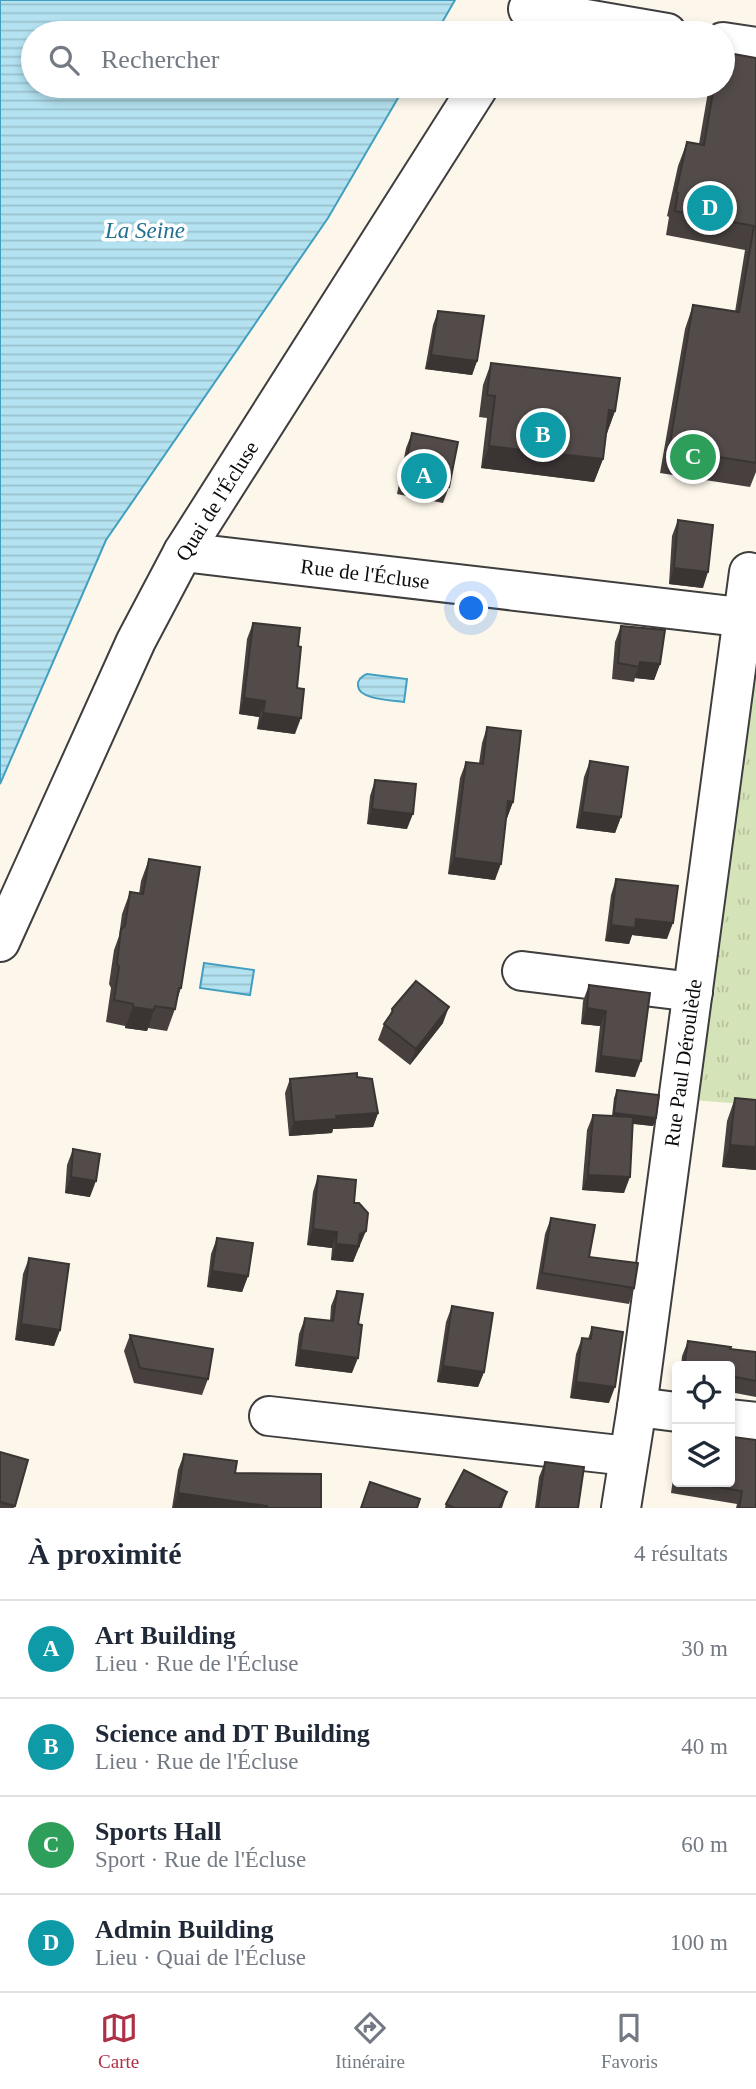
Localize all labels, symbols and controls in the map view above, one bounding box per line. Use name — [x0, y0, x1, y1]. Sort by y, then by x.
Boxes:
search box — [21, 21, 735, 98]
icon: search — [45, 41, 83, 79]
text: Rechercher — [101, 45, 219, 74]
pin: D — [687, 182, 733, 234]
water label: La Seine — [104, 218, 185, 243]
pin: B — [520, 409, 566, 461]
pin: C — [670, 431, 716, 483]
street label: Quai de l'Écluse — [171, 437, 263, 565]
pin: A — [401, 450, 447, 502]
street label: Rue de l'Écluse — [299, 554, 431, 594]
your location — [454, 591, 488, 625]
street label: Rue Paul Déroulède — [659, 978, 707, 1148]
map controls — [672, 1361, 735, 1487]
button: locate — [672, 1361, 735, 1424]
button: layers — [672, 1424, 735, 1487]
text: À proximité — [28, 1537, 182, 1570]
text: 4 résultats — [634, 1541, 728, 1566]
text: Art Building — [95, 1621, 236, 1650]
text: A — [43, 1636, 59, 1661]
text: 30 m — [681, 1636, 728, 1661]
text: Lieu · Rue de l'Écluse — [95, 1651, 298, 1676]
text: Science and DT Building — [95, 1719, 370, 1748]
text: B — [43, 1734, 59, 1759]
text: 40 m — [681, 1734, 728, 1759]
text: Lieu · Rue de l'Écluse — [95, 1749, 298, 1774]
text: Sports Hall — [95, 1817, 221, 1846]
text: C — [43, 1832, 59, 1857]
text: 60 m — [681, 1832, 728, 1857]
text: Sport · Rue de l'Écluse — [95, 1847, 306, 1872]
text: Admin Building — [95, 1915, 273, 1944]
text: D — [43, 1930, 59, 1955]
text: 100 m — [670, 1930, 728, 1955]
text: Lieu · Quai de l'Écluse — [95, 1945, 306, 1970]
tab: Carte — [98, 2009, 139, 2073]
tab: Itinéraire — [335, 2009, 405, 2073]
tab: Favoris — [601, 2009, 658, 2073]

